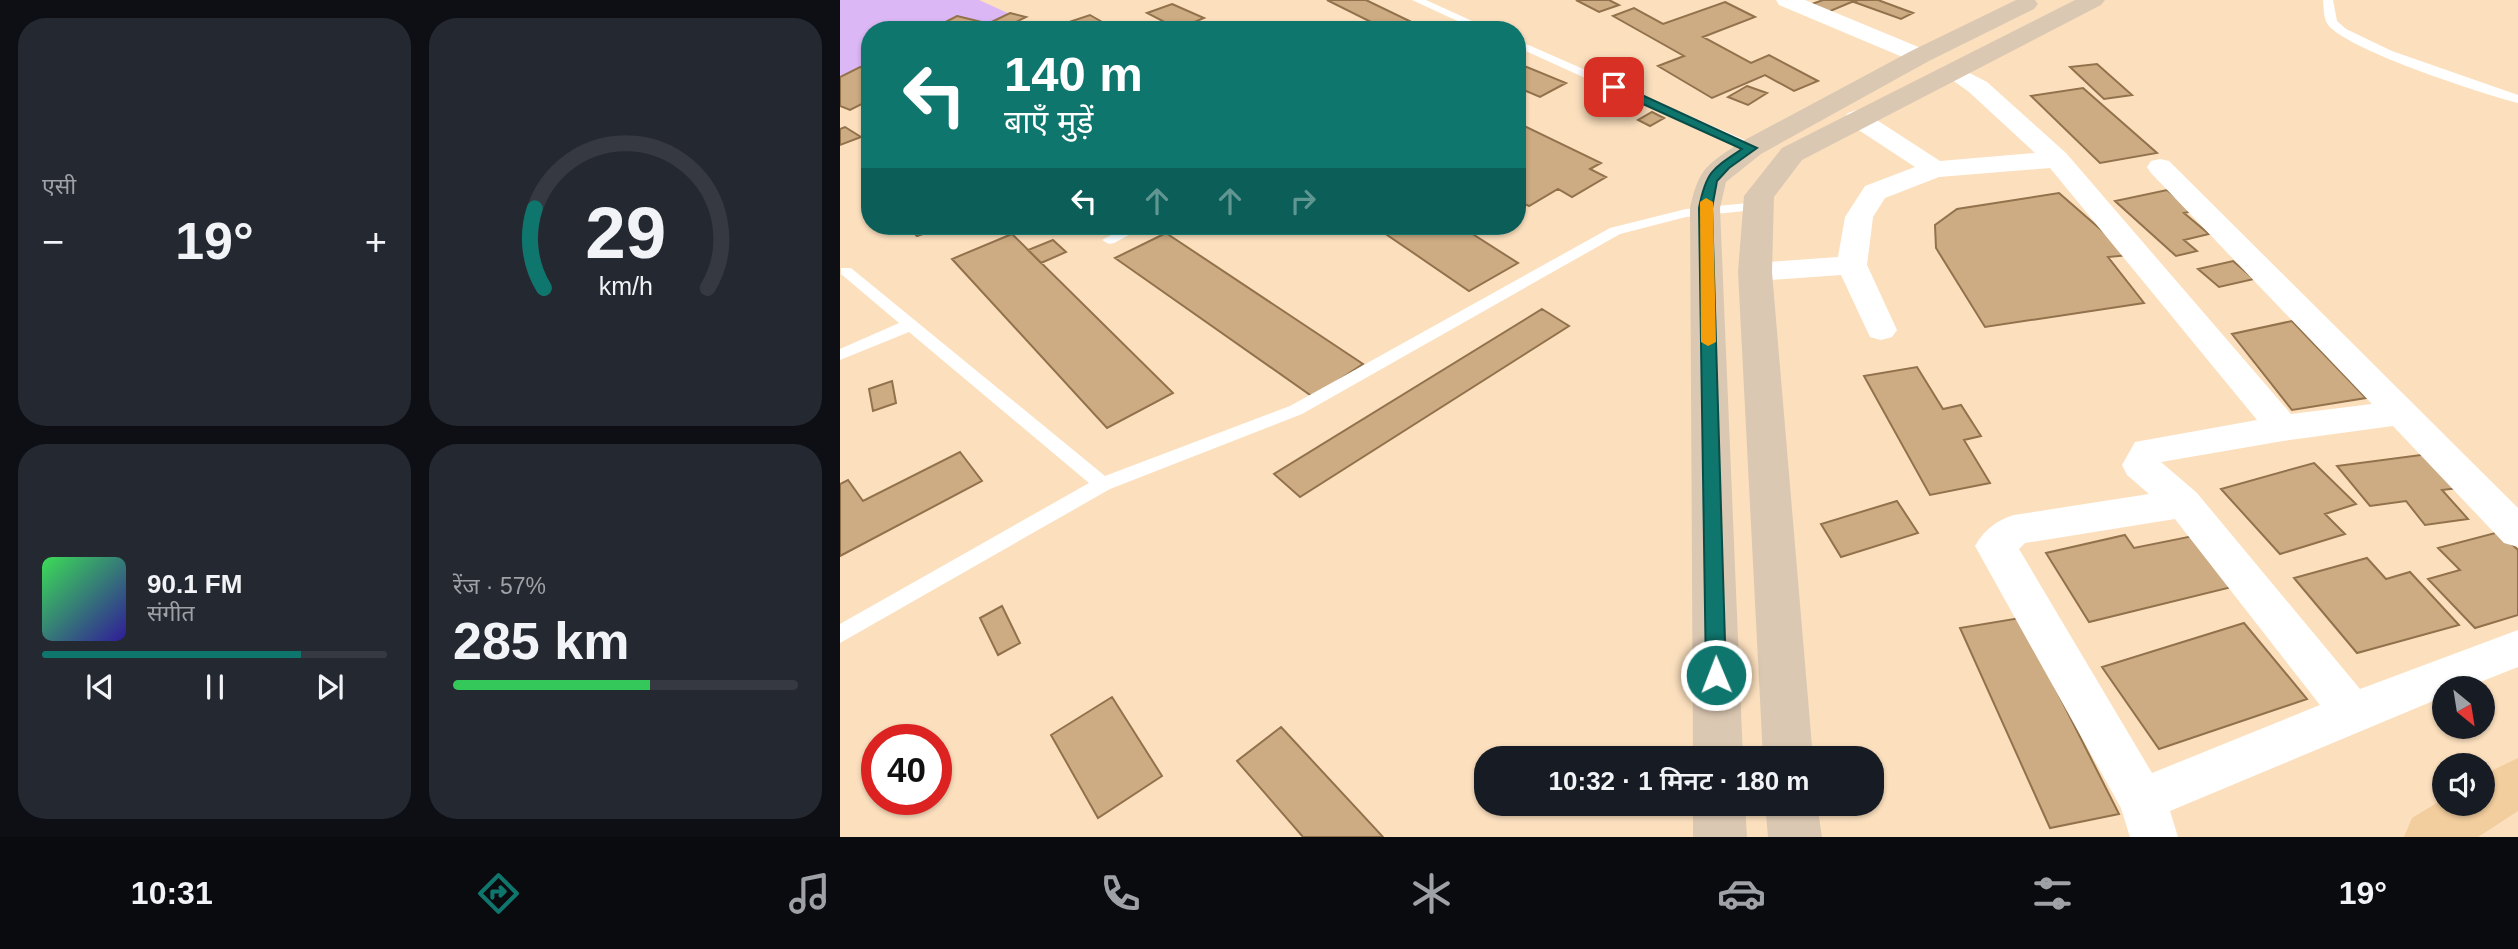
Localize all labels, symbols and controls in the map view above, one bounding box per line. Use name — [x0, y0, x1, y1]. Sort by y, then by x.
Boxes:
text: 140 m — [1004, 47, 1143, 101]
icon: left — [889, 49, 980, 140]
pin — [1584, 57, 1644, 117]
icon: arrive — [1595, 68, 1633, 106]
text: बाएँ मुड़ें — [1004, 104, 1093, 140]
text: एसी — [42, 173, 76, 199]
icon: left — [1065, 182, 1103, 220]
icon: ahead — [1138, 182, 1176, 220]
icon: ahead — [1211, 182, 1249, 220]
icon: right — [1284, 182, 1322, 220]
text: 29 — [585, 192, 666, 273]
text: 19° — [175, 212, 254, 270]
text: − — [42, 221, 64, 263]
text: + — [365, 221, 387, 263]
text: km/h — [598, 272, 653, 300]
text: 90.1 FM — [147, 569, 242, 599]
text: रेंज · 57% — [453, 573, 546, 599]
text: संगीत — [147, 600, 195, 626]
text: 285 km — [453, 612, 629, 670]
position arrow — [1679, 638, 1753, 712]
icon: previous — [81, 668, 119, 706]
icon: pause — [196, 668, 234, 706]
icon: next — [311, 668, 349, 706]
north arrow — [2432, 676, 2496, 738]
map controls — [2432, 676, 2495, 816]
speed limit sign: 40 — [861, 724, 952, 815]
button: sound — [2432, 753, 2495, 816]
text: 10:32 · 1 मिनट · 180 m — [1549, 766, 1809, 796]
icon: directions — [474, 869, 523, 918]
icon: music — [785, 869, 834, 918]
icon: phone — [1096, 869, 1145, 918]
icon: climate — [1407, 869, 1456, 918]
icon: car — [1717, 869, 1766, 918]
icon: filters — [2028, 869, 2077, 918]
text: 10:31 — [131, 875, 213, 911]
text: 19° — [2339, 875, 2387, 911]

